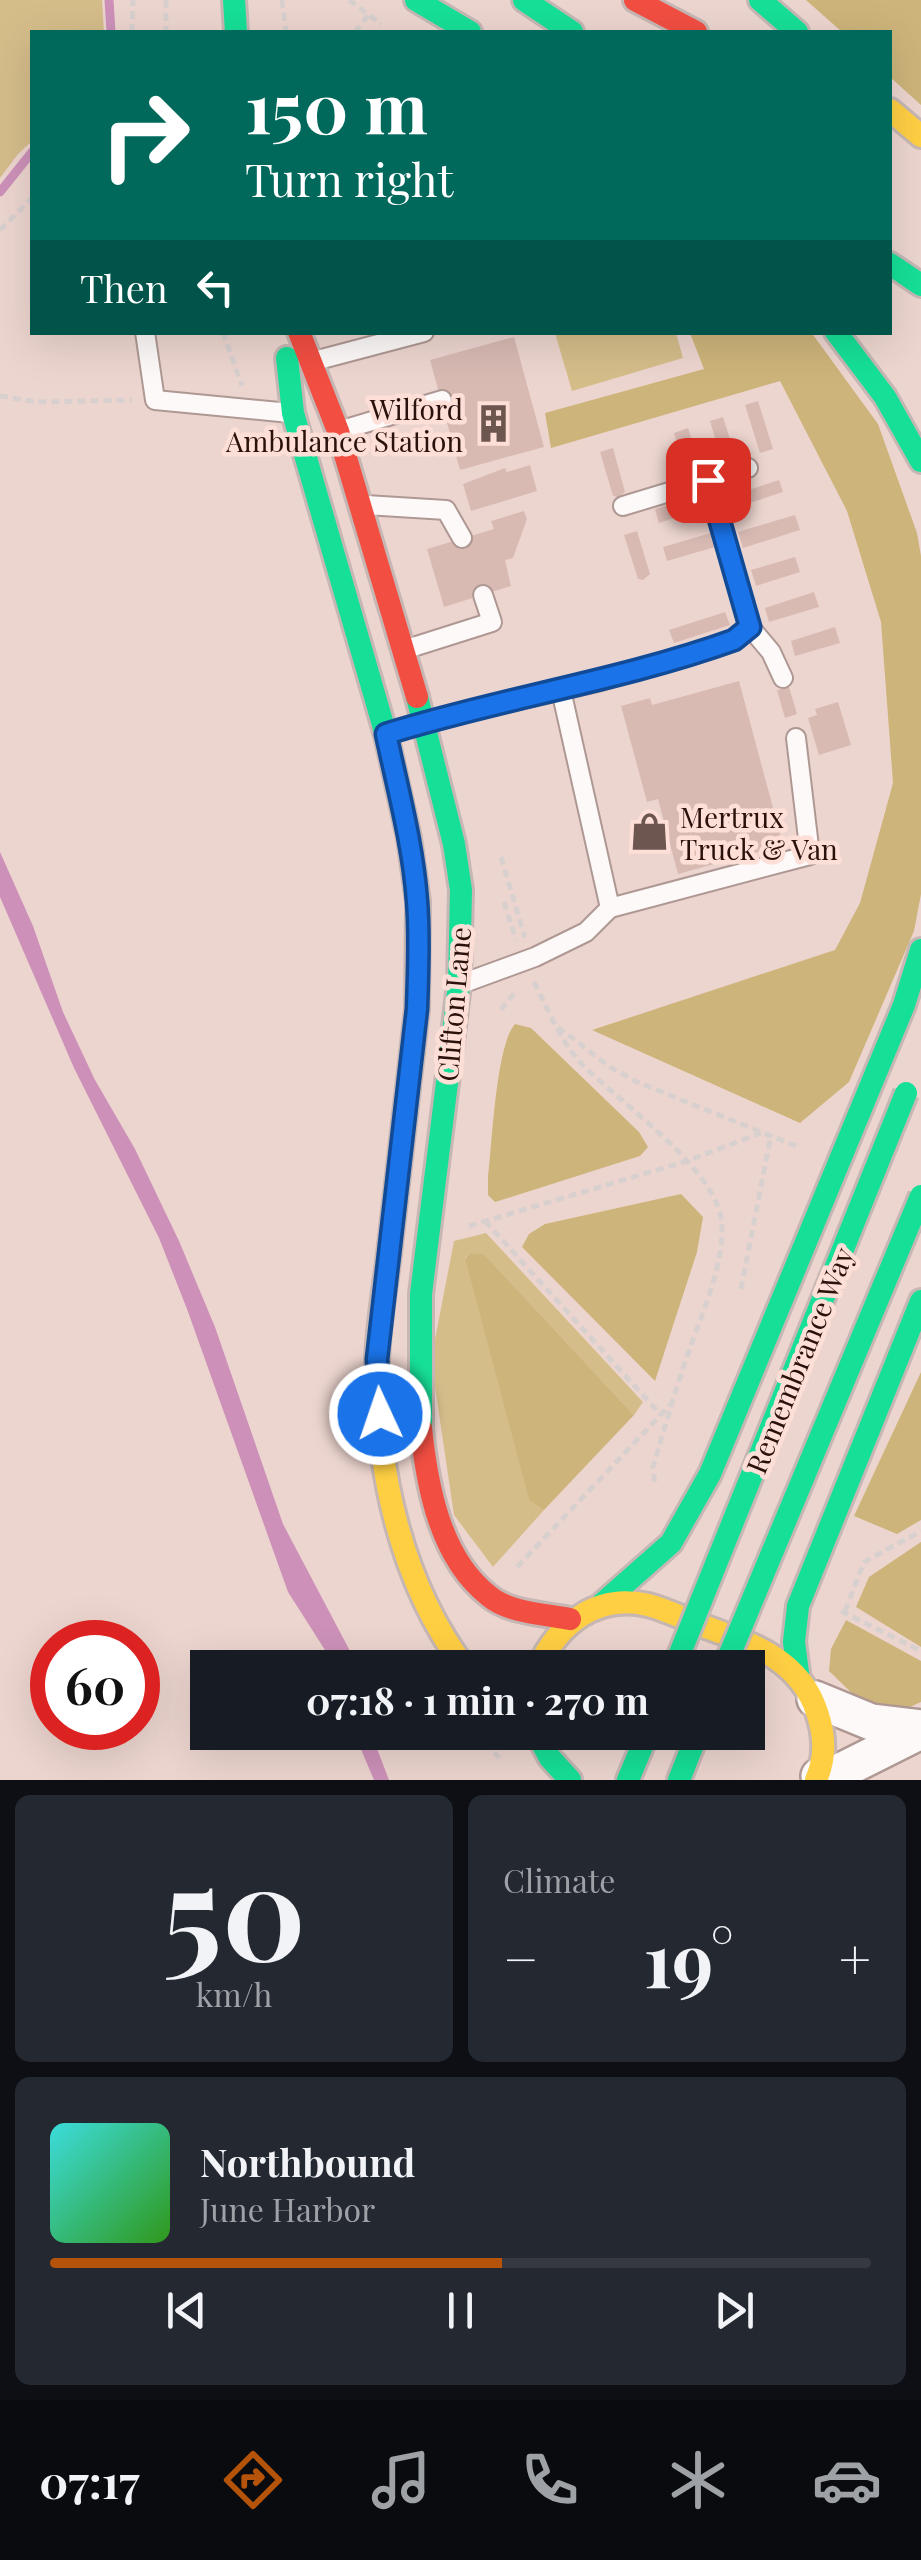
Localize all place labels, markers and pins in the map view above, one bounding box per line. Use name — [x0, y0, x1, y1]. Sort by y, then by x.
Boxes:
place label: Wilford Ambulance Station — [225, 390, 463, 459]
building icon: Wilford Ambulance Station — [472, 403, 514, 445]
pin — [666, 438, 751, 523]
place label: Mertrux Truck & Van — [680, 798, 838, 867]
shop icon: Mertrux Truck & Van — [629, 811, 671, 853]

